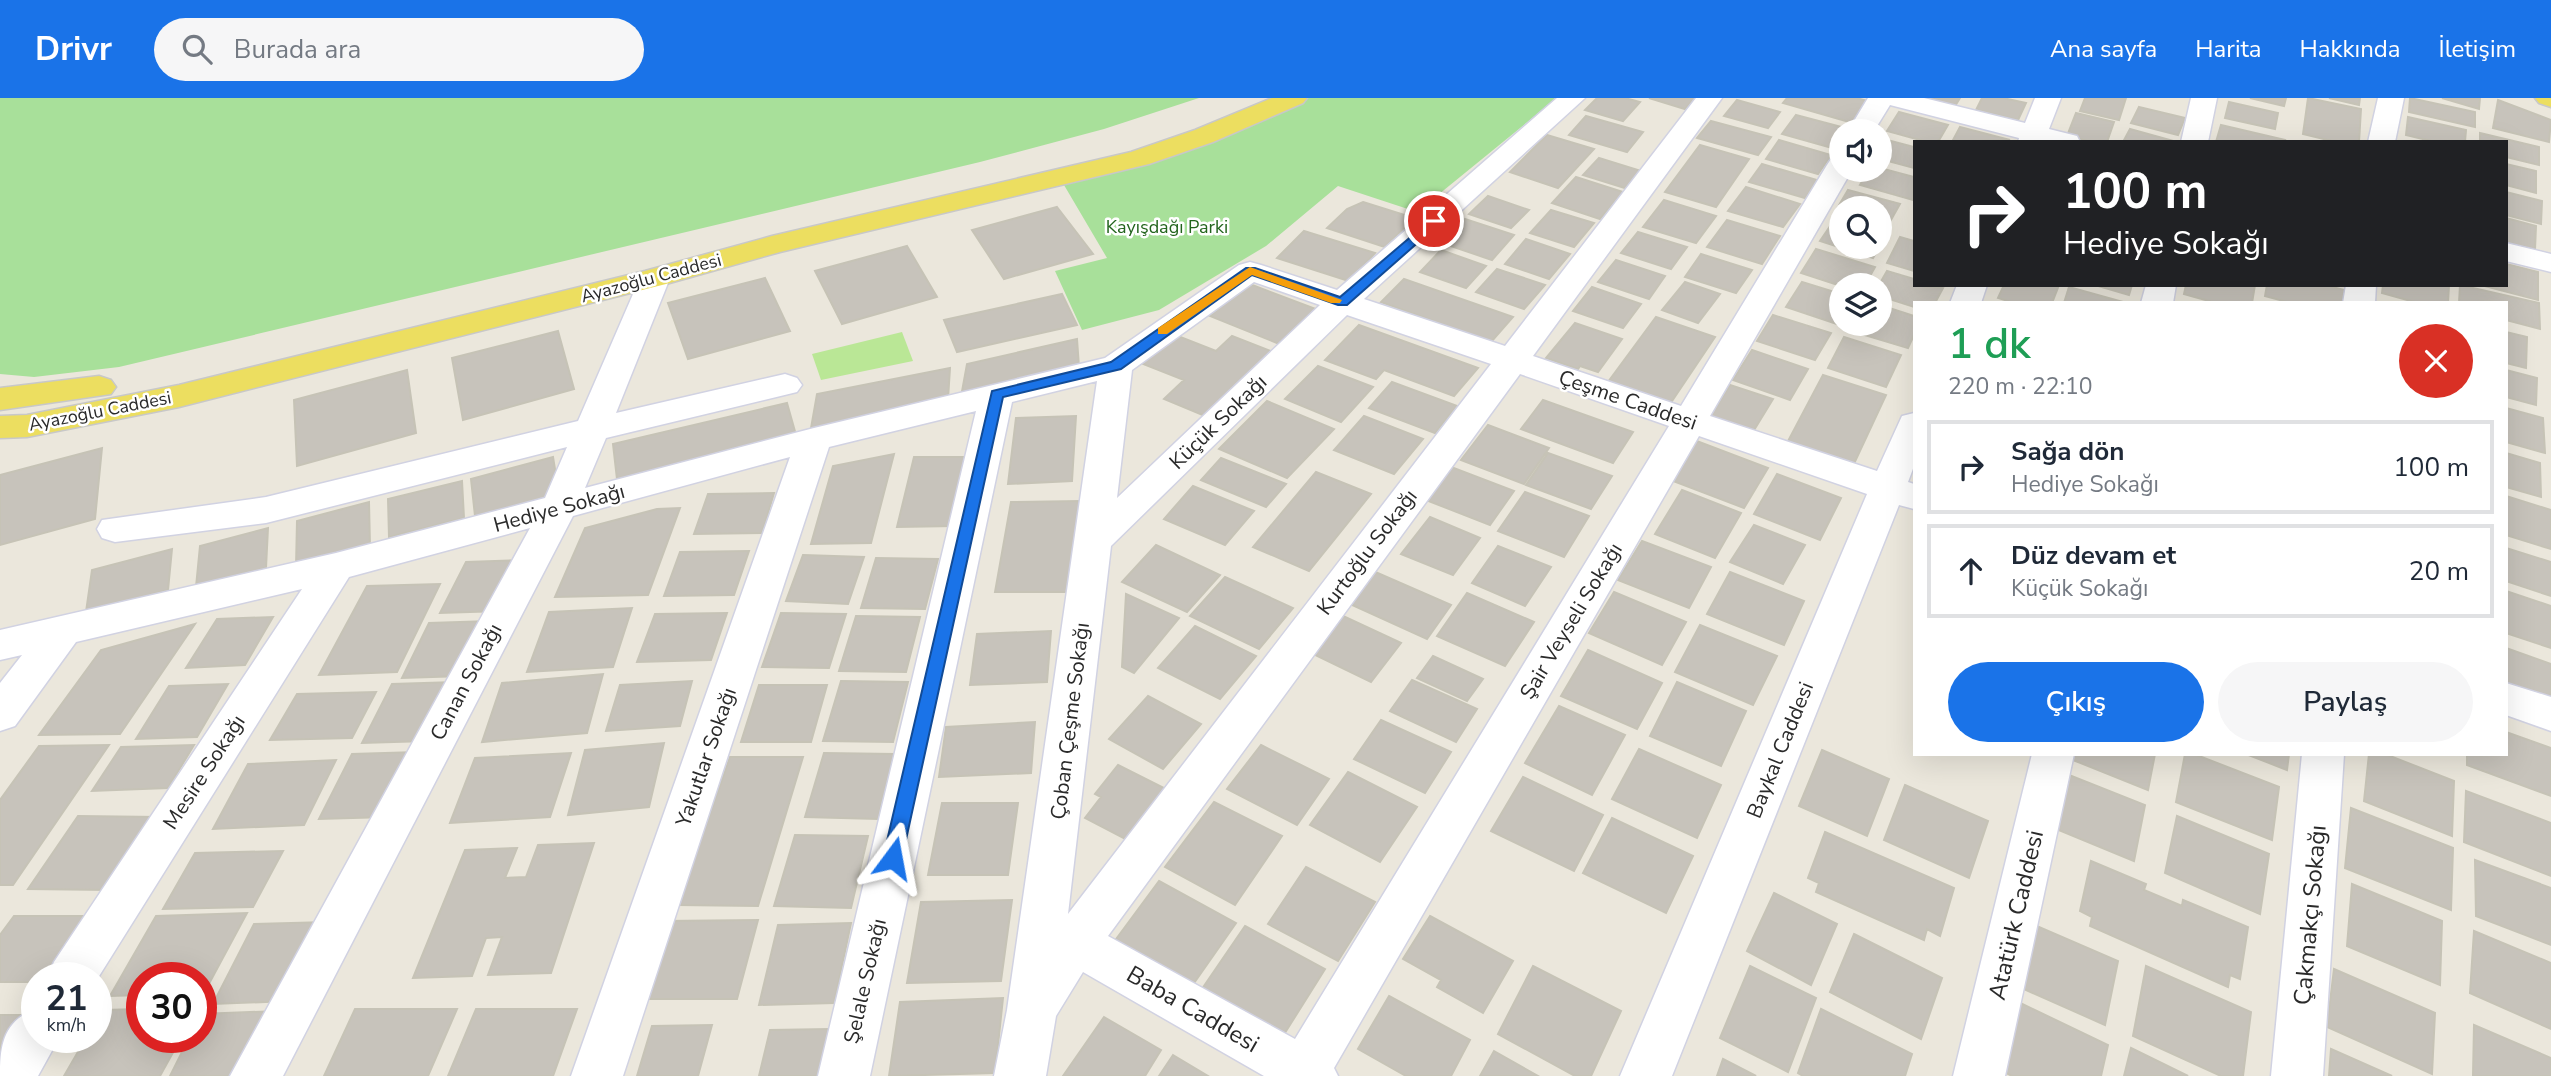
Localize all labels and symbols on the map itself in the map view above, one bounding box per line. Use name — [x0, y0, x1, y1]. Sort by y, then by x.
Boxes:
pin — [1404, 191, 1464, 251]
park label: Kayışdağı Parki — [1106, 215, 1228, 239]
street label: Ayazoğlu Caddesi — [578, 248, 724, 308]
street label: Çeşme Caddesi — [1555, 363, 1701, 437]
street label: Küçük Sokağı — [1163, 368, 1273, 476]
street label: Ayazoğlu Caddesi — [27, 385, 173, 437]
street label: Hediye Sokağı — [490, 477, 628, 539]
street label: Kurtoğlu Sokağı — [1310, 483, 1424, 621]
street label: Şair Veyseli Sokağı — [1513, 538, 1629, 704]
street label: Canan Sokağı — [423, 619, 509, 745]
street label: Çoban Çeşme Sokağı — [1044, 621, 1096, 821]
street label: Baykal Caddesi — [1740, 678, 1820, 822]
street label: Yakutlar Sokağı — [669, 684, 743, 831]
street label: Mesire Sokağı — [156, 709, 252, 835]
position arrow — [856, 821, 930, 895]
street label: Çakmakçı Sokağı — [2286, 824, 2334, 1006]
street label: Atatürk Caddesi — [1981, 827, 2051, 1003]
street label: Şelale Sokağı — [837, 916, 893, 1046]
street label: Baba Caddesi — [1121, 958, 1265, 1060]
speed limit sign: 30 — [126, 962, 217, 1053]

